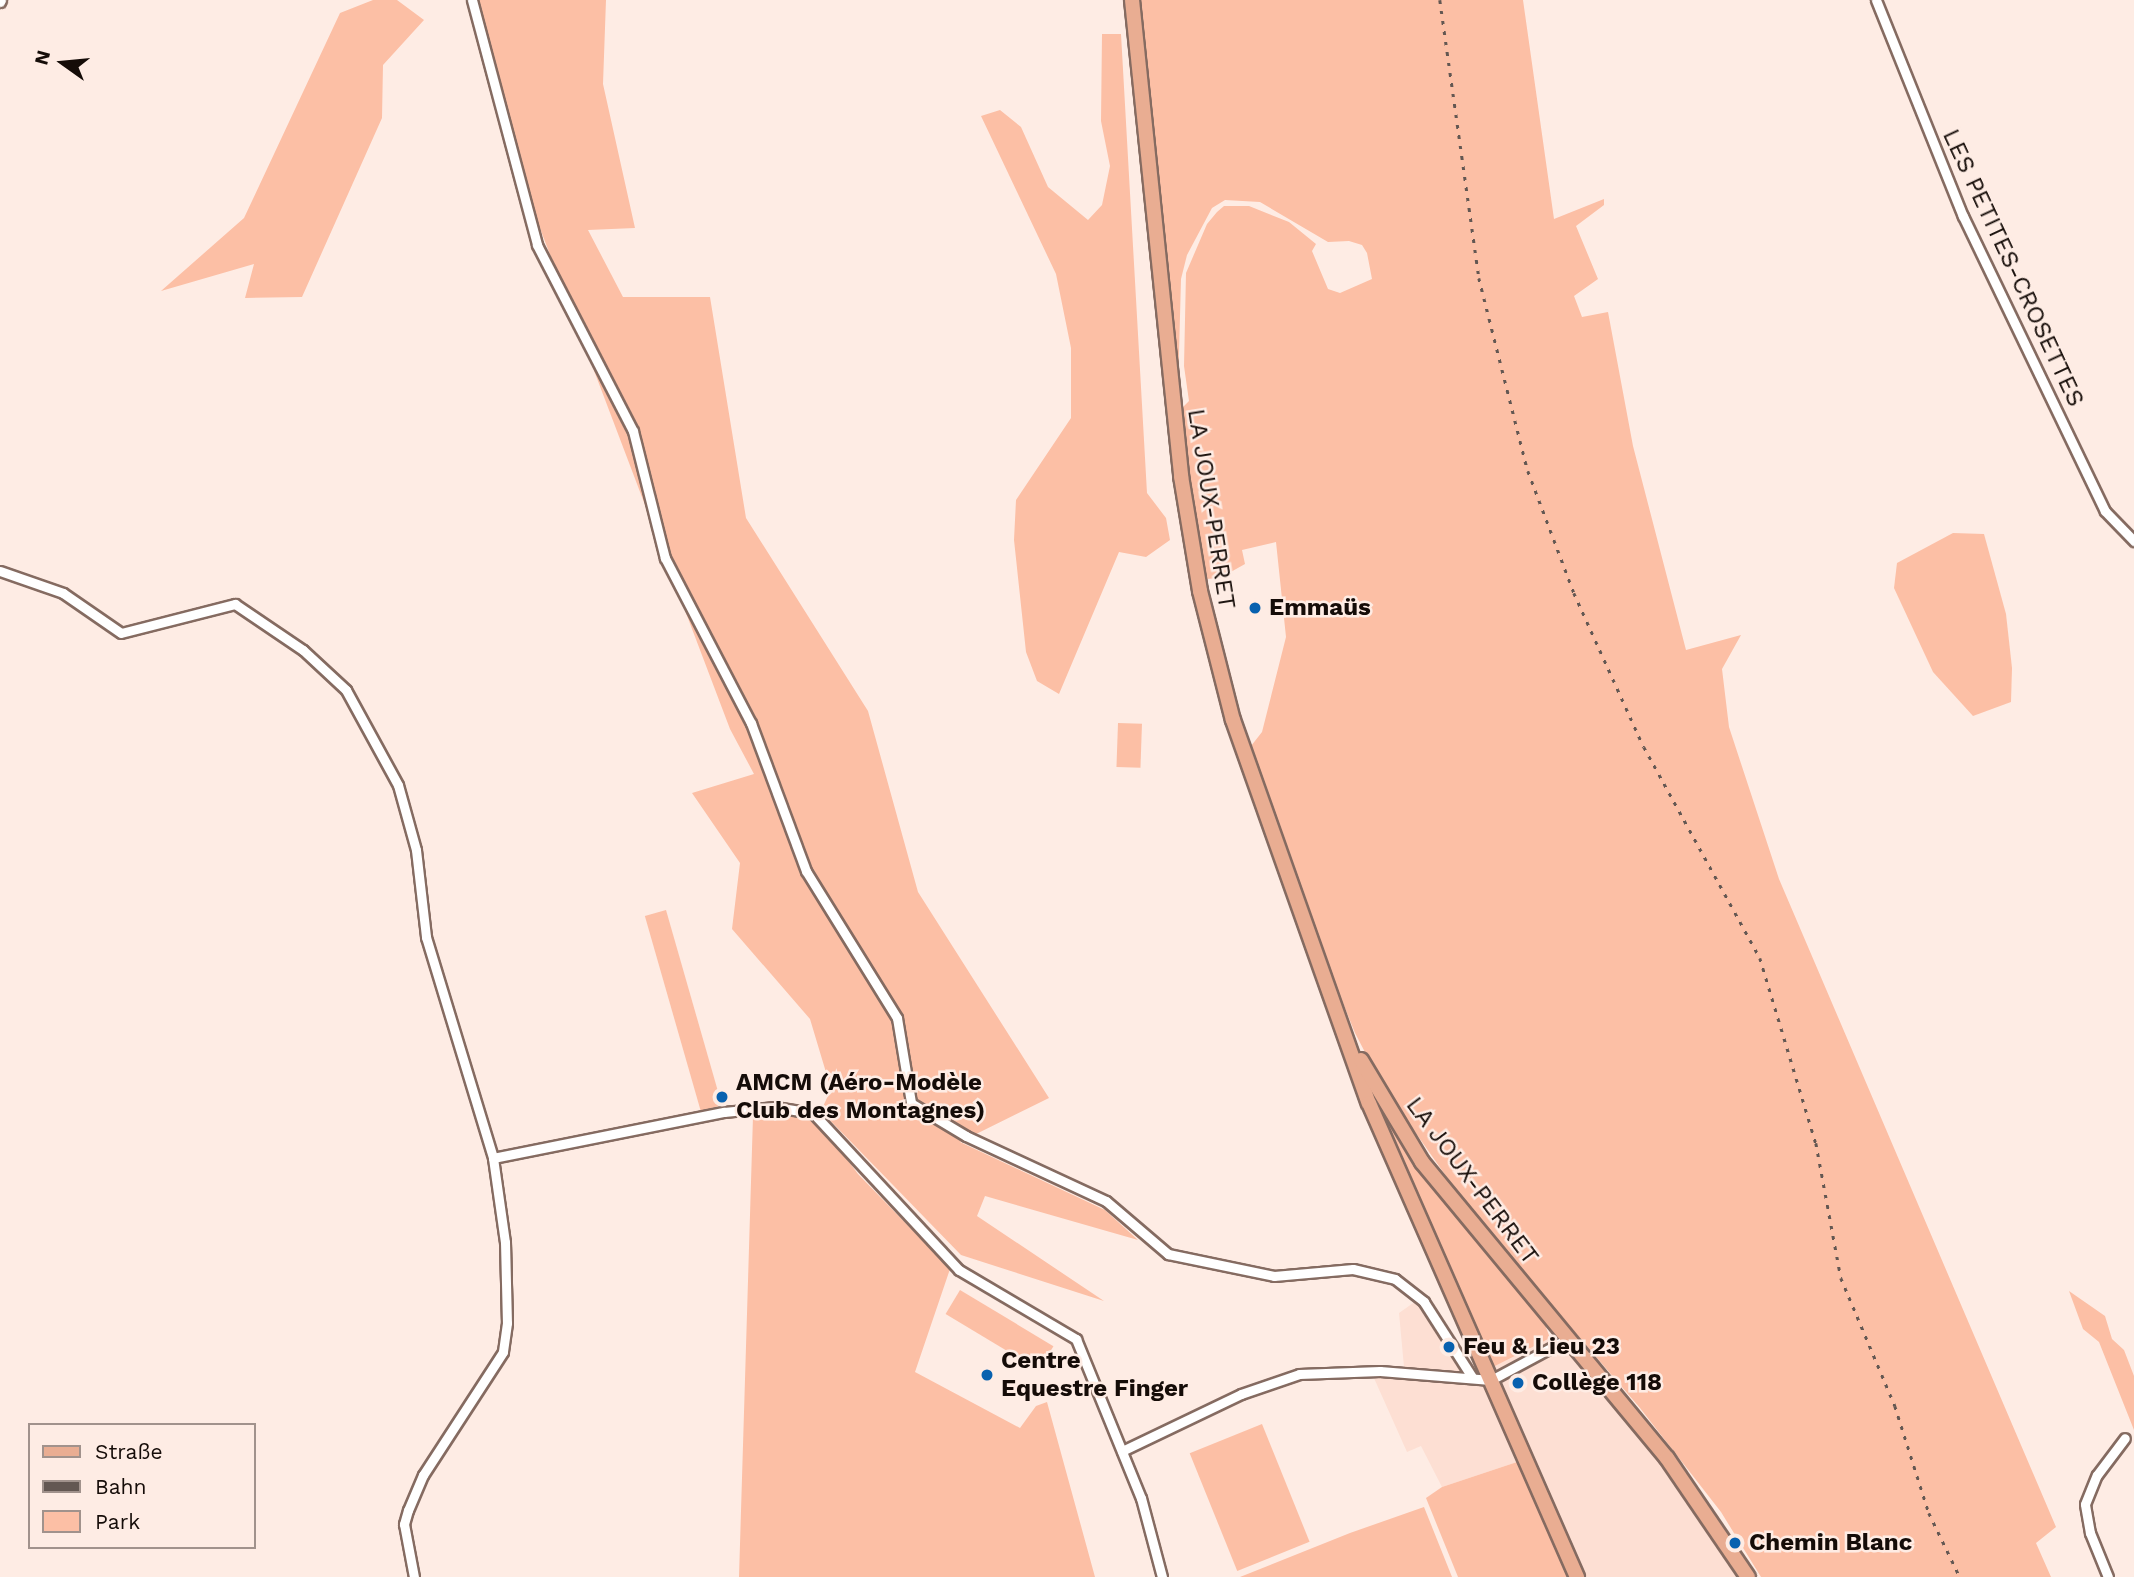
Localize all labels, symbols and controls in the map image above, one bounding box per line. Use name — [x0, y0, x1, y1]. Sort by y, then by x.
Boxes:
north arrow — [28, 28, 98, 98]
text: N — [29, 48, 55, 67]
street label: LES PETITES-CROSETTES — [1936, 125, 2090, 411]
street label: LA JOUX-PERRET — [1181, 406, 1241, 612]
place label: Emmaüs — [1269, 594, 1371, 622]
marker: Emmaüs — [1247, 600, 1263, 616]
place label: AMCM (Aéro-Modèle Club des Montagnes) — [736, 1069, 985, 1125]
marker: AMCM (Aéro-Modèle Club des Montagnes) — [714, 1089, 730, 1105]
street label: LA JOUX-PERRET — [1399, 1091, 1545, 1271]
place label: Feu & Lieu 23 — [1463, 1333, 1620, 1361]
marker: Feu & Lieu 23 — [1441, 1339, 1457, 1355]
place label: Centre Equestre Finger — [1001, 1347, 1188, 1403]
marker: Centre Equestre Finger — [979, 1367, 995, 1383]
place label: Collège 118 — [1532, 1369, 1662, 1397]
marker: Collège 118 — [1510, 1375, 1526, 1391]
legend — [28, 1423, 256, 1549]
text: Straße — [95, 1439, 163, 1464]
text: Bahn — [95, 1474, 147, 1499]
text: Park — [95, 1509, 140, 1534]
place label: Chemin Blanc — [1749, 1529, 1912, 1557]
marker: Chemin Blanc — [1727, 1535, 1743, 1551]

